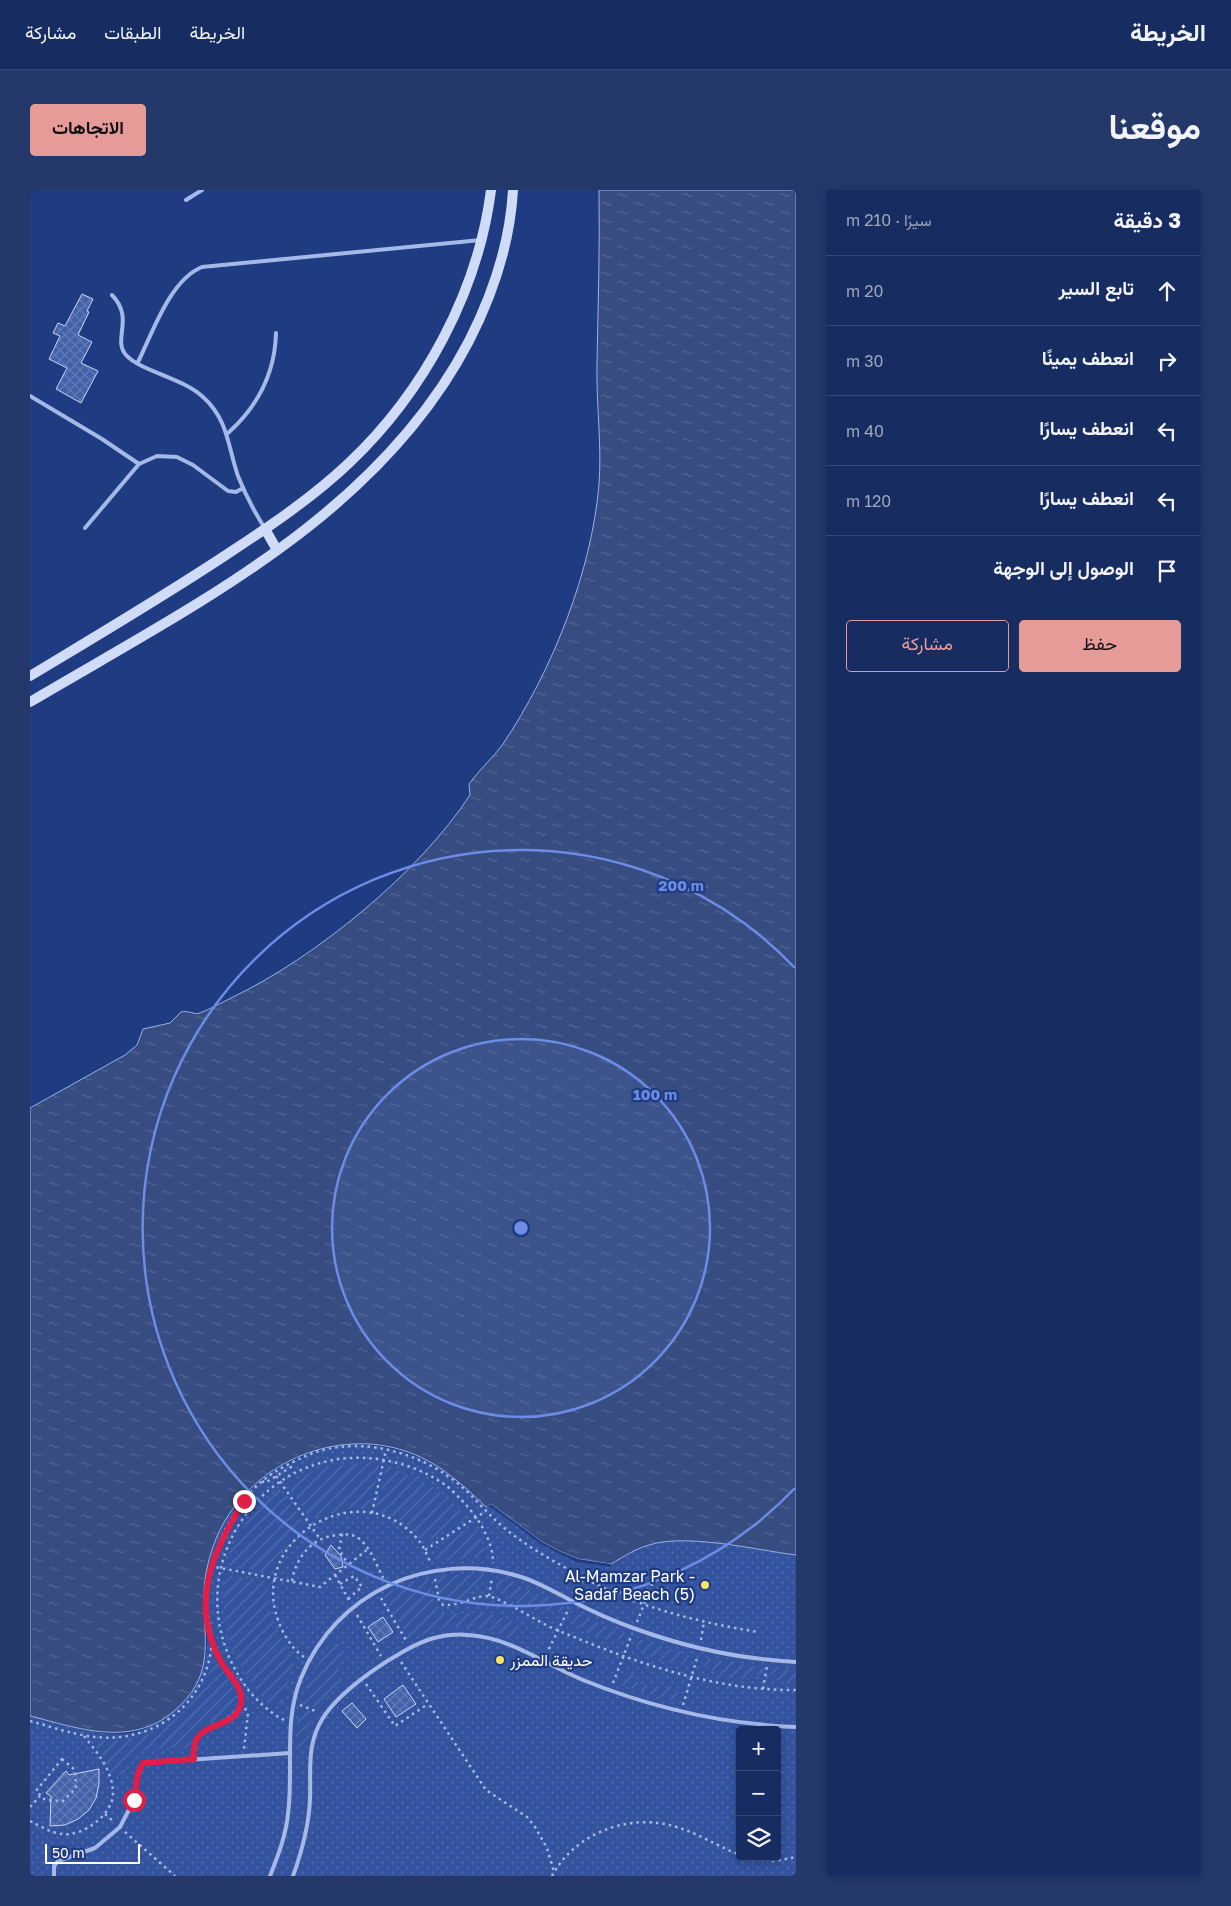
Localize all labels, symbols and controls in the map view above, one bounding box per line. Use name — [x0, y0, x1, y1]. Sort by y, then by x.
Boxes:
text: الخريطة — [1130, 17, 1206, 46]
text: مشاركة — [25, 21, 76, 43]
text: الطبقات — [104, 21, 161, 43]
text: الخريطة — [189, 21, 245, 43]
button: الاتجاهات — [30, 104, 146, 156]
text: موقعنا — [1108, 105, 1201, 147]
text: 3 دقيقة — [1113, 207, 1181, 233]
text: سيرًا · 210 m — [846, 210, 932, 230]
text: تابع السير — [1058, 276, 1134, 299]
icon: ahead — [1153, 277, 1181, 305]
text: 20 m — [846, 281, 883, 301]
text: انعطف يمينًا — [1042, 346, 1134, 369]
icon: right — [1153, 347, 1181, 375]
text: 30 m — [846, 351, 883, 371]
text: انعطف يسارًا — [1039, 416, 1134, 439]
icon: left — [1153, 417, 1181, 445]
text: 40 m — [846, 421, 884, 441]
text: انعطف يسارًا — [1039, 486, 1134, 509]
icon: left — [1153, 487, 1181, 515]
text: 120 m — [846, 491, 891, 511]
text: الوصول إلى الوجهة — [993, 556, 1134, 579]
icon: arrive — [1153, 557, 1181, 585]
button: مشاركة — [846, 620, 1009, 672]
button: حفظ — [1019, 620, 1181, 672]
text: 200 m — [658, 876, 704, 894]
text: 100 m — [633, 1085, 677, 1103]
centre of rings — [512, 1219, 530, 1237]
route end — [233, 1490, 256, 1513]
place label: Al-Mamzar Park - Sadaf Beach (5) — [565, 1566, 695, 1604]
marker: Al-Mamzar Park - Sadaf Beach (5) — [699, 1579, 711, 1591]
place label: حديقة الممزر — [509, 1650, 593, 1671]
marker: حديقة الممزر — [494, 1654, 506, 1666]
map controls — [736, 1726, 781, 1861]
button: + — [736, 1726, 781, 1771]
button: − — [736, 1771, 781, 1816]
route start — [123, 1789, 146, 1812]
button: layers — [736, 1816, 781, 1861]
scale bar — [45, 1841, 140, 1864]
text: 50 m — [52, 1844, 85, 1861]

